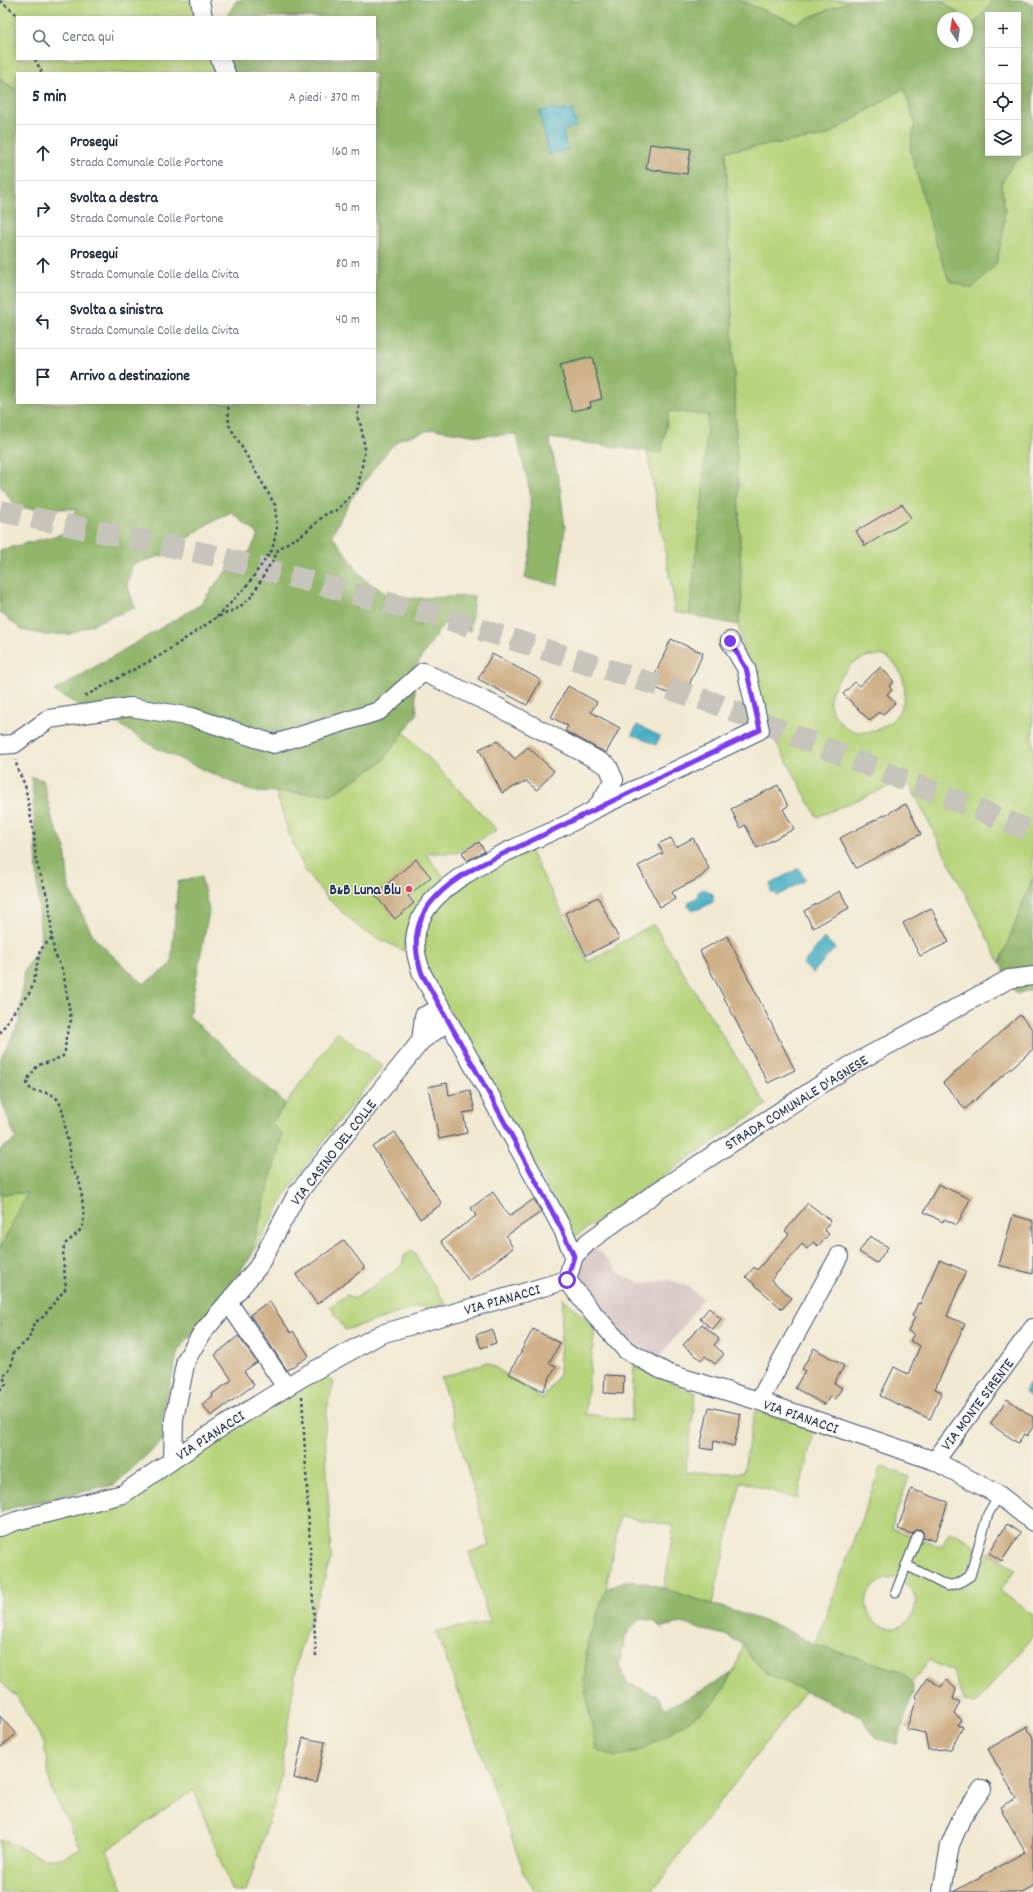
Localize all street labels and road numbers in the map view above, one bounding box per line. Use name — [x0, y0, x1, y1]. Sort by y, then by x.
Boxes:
street label: STRADA COMUNALE D'AGNESE — [721, 1050, 873, 1157]
street label: VIA CASINO DEL COLLE — [286, 1095, 383, 1211]
street label: VIA PIANACCI — [462, 1279, 544, 1322]
street label: VIA MONTE SIRENTE — [937, 1354, 1021, 1456]
street label: VIA PIANACCI — [760, 1395, 841, 1441]
street label: VIA PIANACCI — [172, 1406, 250, 1467]

